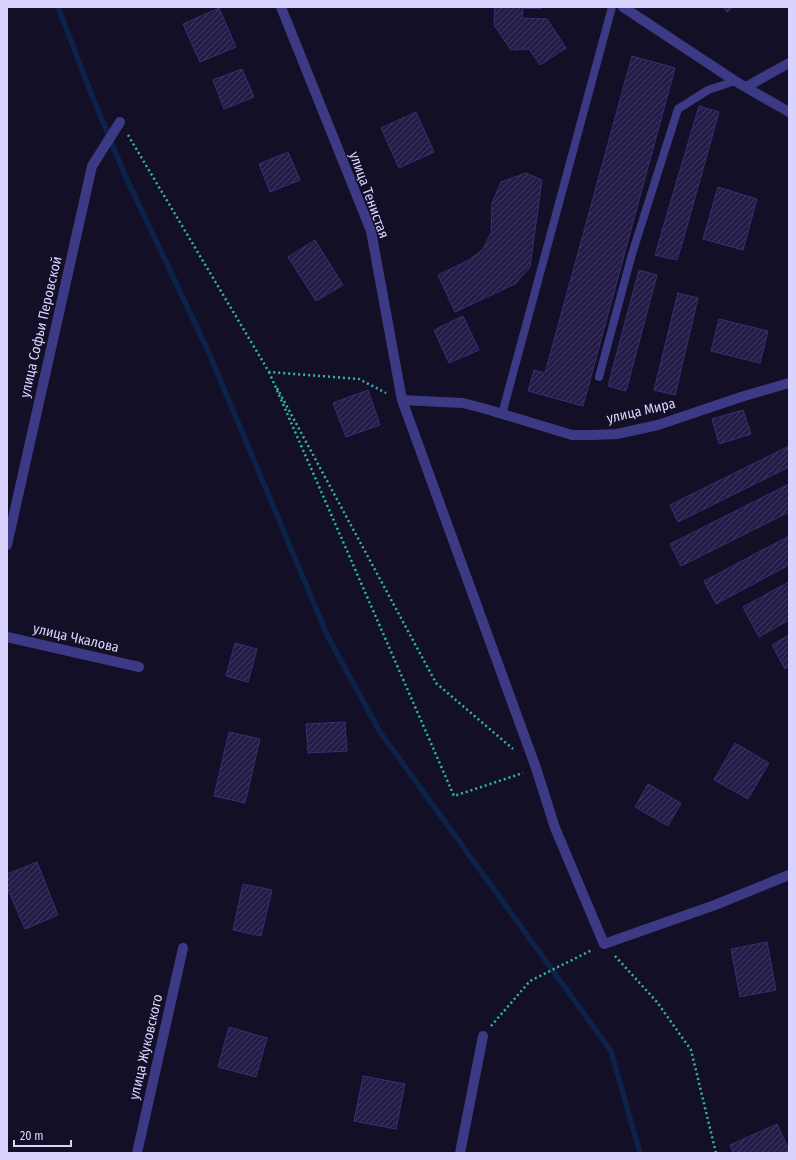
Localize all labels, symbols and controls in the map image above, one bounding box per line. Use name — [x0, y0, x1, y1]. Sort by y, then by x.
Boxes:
street label: улица Тенистая — [345, 149, 393, 241]
street label: улица Софьи Перовской — [16, 255, 66, 399]
street label: улица Мира — [605, 395, 677, 427]
street label: улица Чкалова — [31, 620, 121, 656]
street label: улица Жуковского — [126, 993, 166, 1101]
scale bar — [14, 1122, 71, 1148]
text: 20 m — [20, 1129, 44, 1143]

